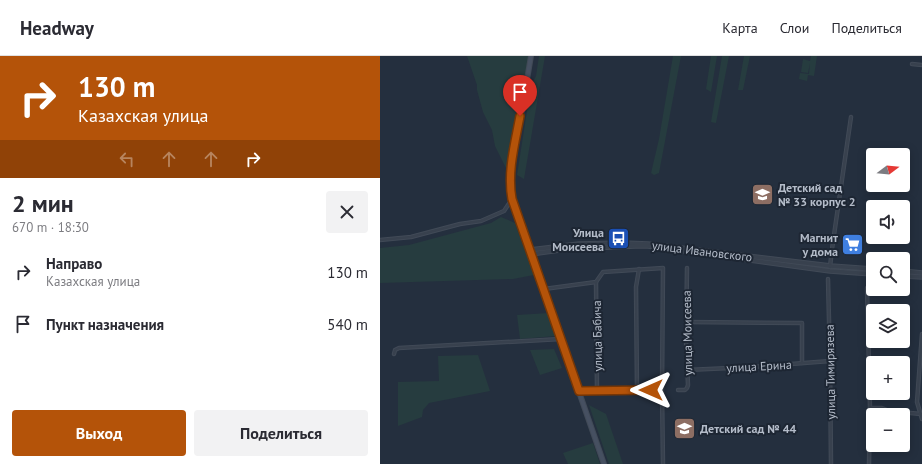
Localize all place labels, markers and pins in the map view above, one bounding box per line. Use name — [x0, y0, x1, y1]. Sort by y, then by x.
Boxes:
pin — [503, 75, 537, 116]
place label: Детский сад № 33 корпус 2 — [778, 180, 856, 209]
school or university icon: Детский сад № 33 корпус 2 — [749, 181, 775, 207]
place label: Улица Моисеева — [552, 225, 604, 254]
bus stop icon: Улица Моисеева — [606, 226, 632, 252]
place label: Магнит у дома — [800, 230, 838, 259]
supermarket icon: Магнит у дома — [840, 231, 866, 257]
school or university icon: Детский сад № 44 — [671, 415, 697, 441]
place label: Детский сад № 44 — [700, 421, 796, 436]

